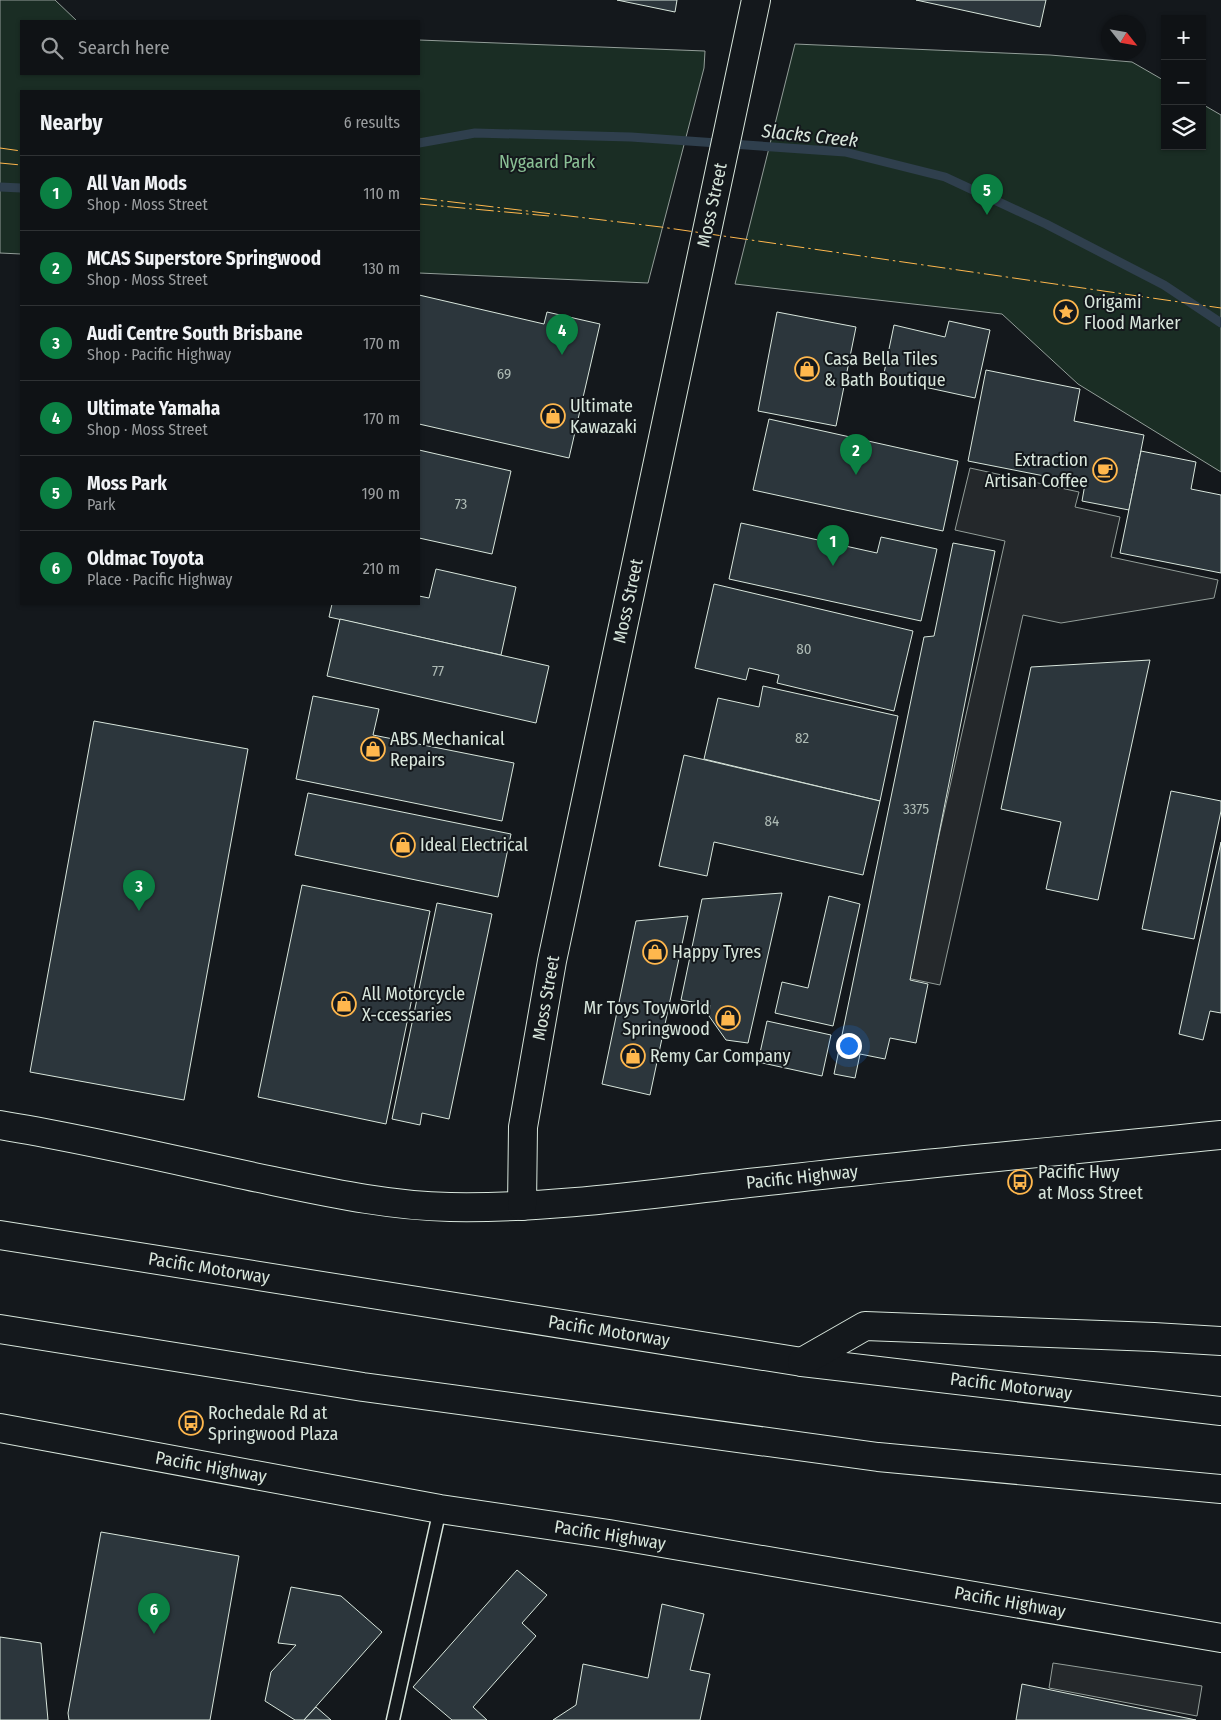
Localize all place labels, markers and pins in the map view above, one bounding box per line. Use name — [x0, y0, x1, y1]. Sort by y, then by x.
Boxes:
pin: 5 — [971, 174, 1003, 215]
place label: Origami Flood Marker — [1084, 291, 1181, 334]
place icon: Origami Flood Marker — [1053, 299, 1079, 325]
pin: 4 — [546, 314, 578, 355]
place label: Casa Bella Tiles & Bath Boutique — [824, 348, 946, 391]
shop icon: Casa Bella Tiles & Bath Boutique — [794, 356, 820, 382]
place label: Ultimate Kawazaki — [570, 395, 637, 438]
shop icon: Ultimate Kawazaki — [540, 403, 566, 429]
pin: 2 — [840, 434, 872, 475]
place label: Extraction Artisan Coffee — [985, 449, 1088, 492]
cafe icon: Extraction Artisan Coffee — [1092, 457, 1118, 483]
pin: 1 — [817, 525, 849, 566]
place label: ABS Mechanical Repairs — [390, 728, 505, 771]
shop icon: ABS Mechanical Repairs — [360, 736, 386, 762]
shop icon: Ideal Electrical — [390, 832, 416, 858]
place label: Ideal Electrical — [420, 834, 528, 856]
pin: 3 — [123, 870, 155, 911]
shop icon: Happy Tyres — [642, 939, 668, 965]
place label: Happy Tyres — [672, 941, 761, 963]
place label: All Motorcycle X-ccessaries — [362, 983, 465, 1026]
shop icon: All Motorcycle X-ccessaries — [331, 991, 357, 1017]
place label: Mr Toys Toyworld Springwood — [584, 997, 710, 1040]
shop icon: Mr Toys Toyworld Springwood — [715, 1005, 741, 1031]
shop icon: Remy Car Company — [620, 1043, 646, 1069]
place label: Remy Car Company — [650, 1045, 790, 1067]
place label: Pacific Hwy at Moss Street — [1038, 1161, 1143, 1204]
bus stop icon: Pacific Hwy at Moss Street — [1007, 1169, 1033, 1195]
place label: Rochedale Rd at Springwood Plaza — [208, 1402, 338, 1445]
bus stop icon: Rochedale Rd at Springwood Plaza — [178, 1410, 204, 1436]
pin: 6 — [138, 1593, 170, 1634]

